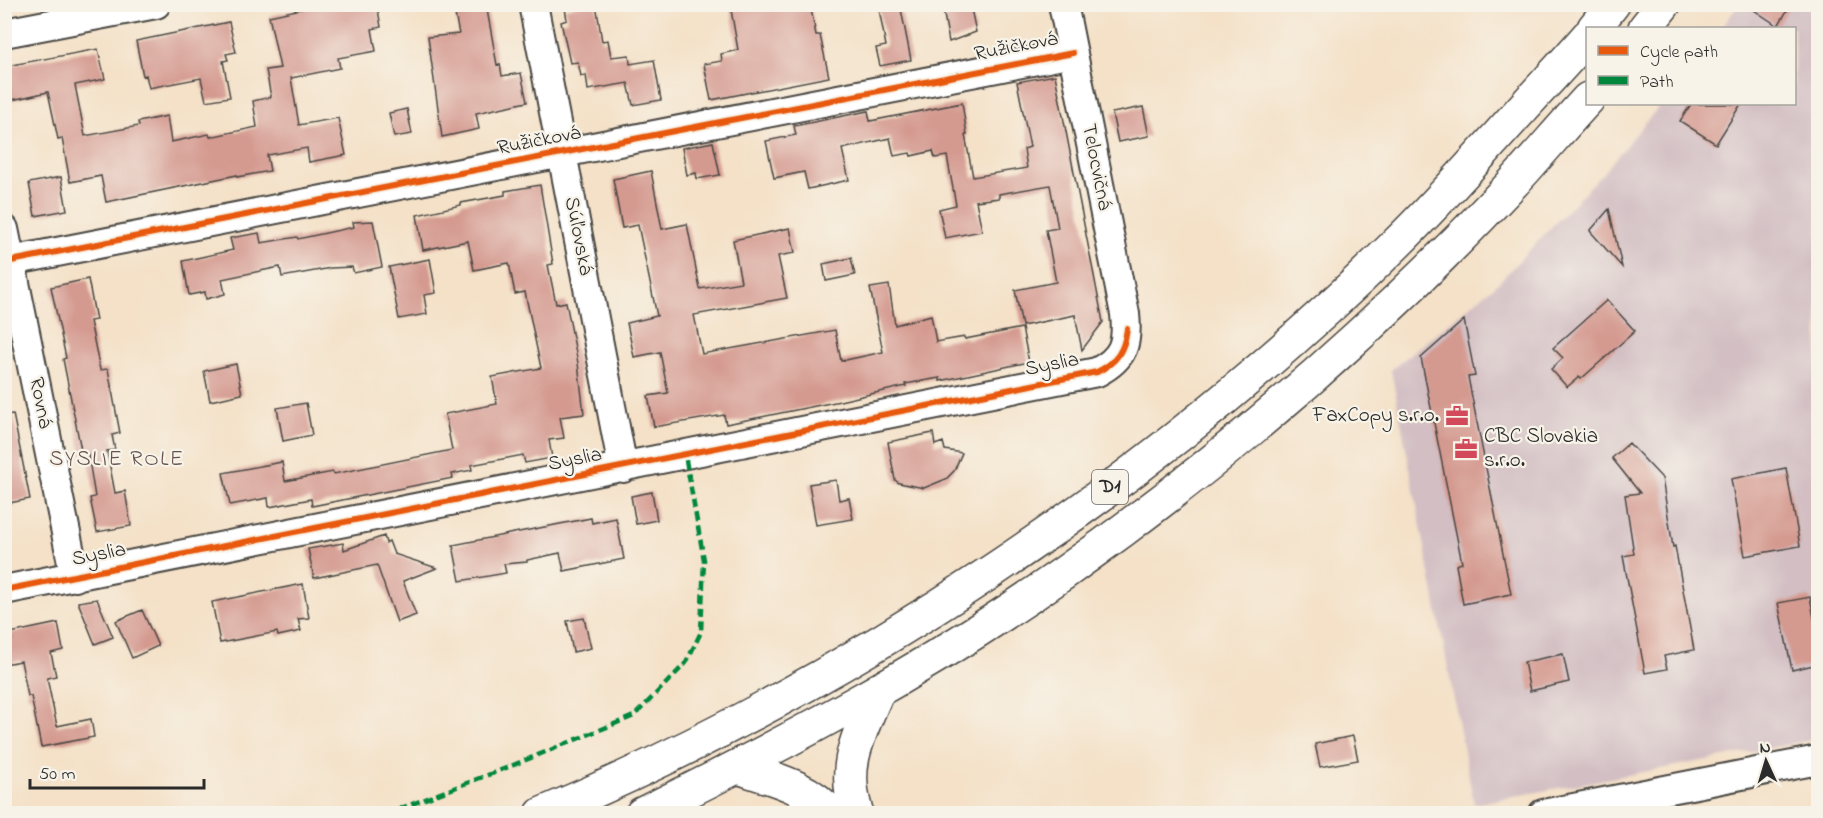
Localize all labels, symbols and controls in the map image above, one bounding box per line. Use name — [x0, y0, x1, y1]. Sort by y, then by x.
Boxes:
street label: Ružičková — [972, 24, 1061, 70]
legend — [1586, 27, 1796, 105]
text: Cycle path — [1640, 40, 1718, 66]
text: Path — [1640, 70, 1674, 96]
street label: Ružičková — [495, 118, 584, 164]
street label: Telocvičná — [1073, 121, 1119, 213]
street label: Súľovská — [556, 194, 600, 278]
street label: Syslia — [1022, 345, 1082, 387]
street label: Rovná — [20, 375, 60, 432]
place label: FaxCopy s.r.o. — [1312, 401, 1439, 433]
office icon: FaxCopy s.r.o. — [1444, 403, 1470, 429]
place label: CBC Slovakia s.r.o. — [1484, 422, 1598, 476]
office icon: CBC Slovakia s.r.o. — [1453, 436, 1479, 462]
street label: Syslia — [545, 440, 605, 482]
district label: SYSLIE ROLE — [49, 444, 185, 476]
road number: D1 — [1092, 470, 1128, 504]
street label: Syslia — [69, 535, 129, 577]
north arrow — [1736, 731, 1796, 791]
text: N — [1759, 736, 1772, 760]
scale bar — [30, 752, 204, 790]
text: 50 m — [39, 762, 76, 788]

